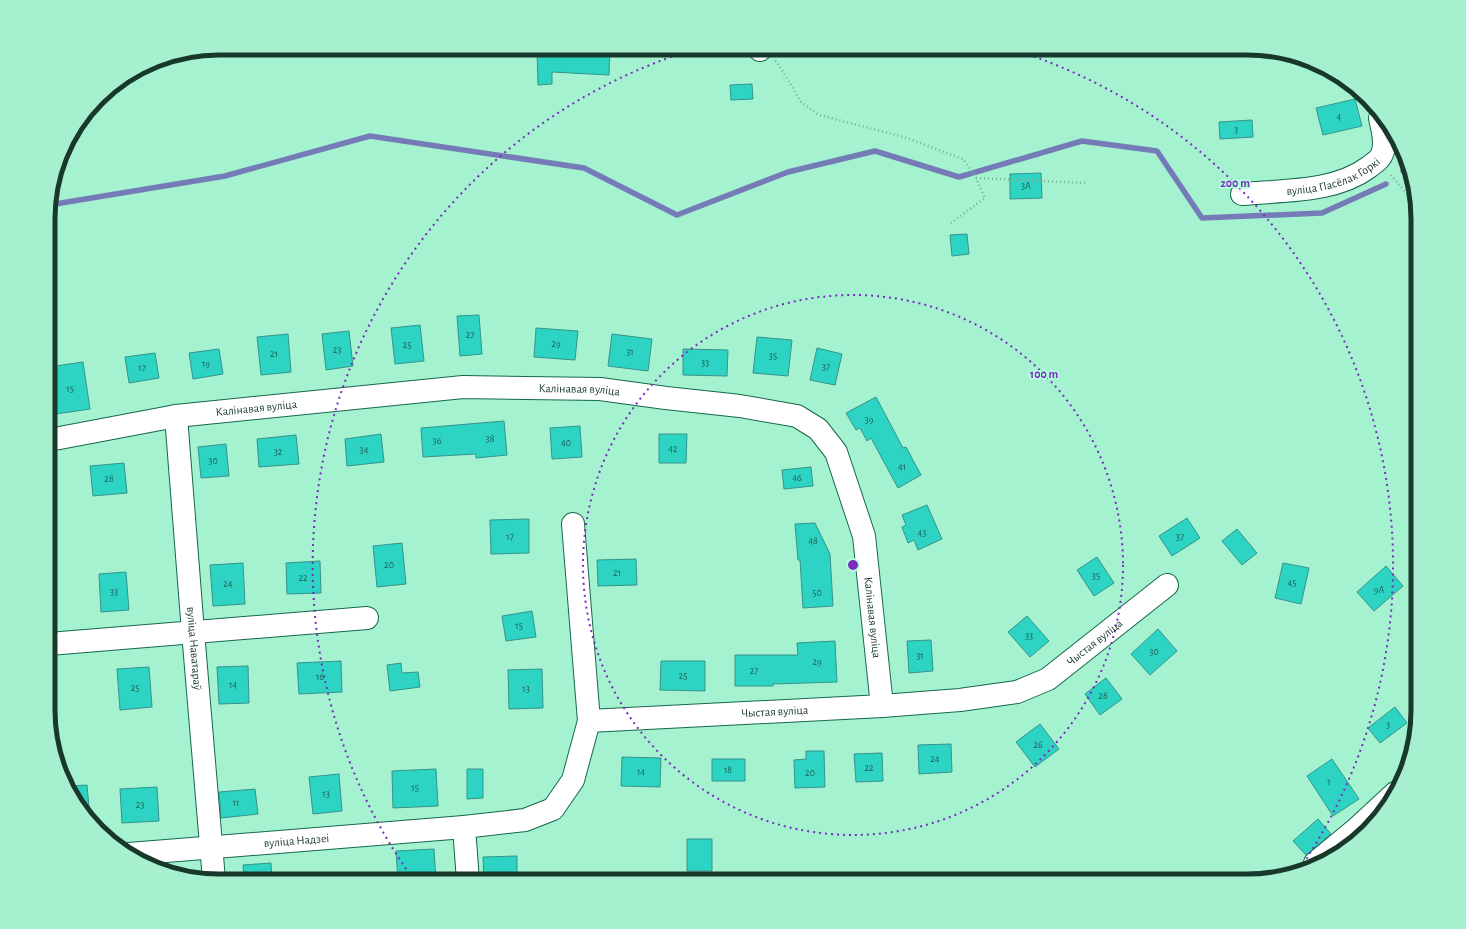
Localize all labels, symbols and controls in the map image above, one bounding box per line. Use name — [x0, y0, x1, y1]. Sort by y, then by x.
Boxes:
house number: 4 — [1337, 112, 1342, 122]
house number: 3 — [1234, 125, 1238, 135]
street label: вуліца Пасёлак Горкі — [1286, 155, 1382, 198]
text: 200 m — [1220, 177, 1250, 189]
house number: 3А — [1021, 181, 1031, 191]
house number: 27 — [466, 330, 474, 340]
house number: 29 — [551, 339, 561, 349]
house number: 25 — [403, 340, 411, 350]
house number: 23 — [333, 345, 341, 355]
house number: 31 — [626, 347, 634, 357]
house number: 21 — [270, 349, 278, 359]
house number: 35 — [769, 351, 777, 361]
house number: 33 — [701, 358, 709, 368]
house number: 19 — [202, 359, 210, 369]
house number: 37 — [822, 362, 830, 372]
house number: 17 — [138, 363, 146, 373]
text: 100 m — [1030, 368, 1058, 380]
street label: Калінавая вуліца — [538, 382, 621, 398]
house number: 15 — [66, 384, 74, 394]
street label: Калінавая вуліца — [215, 398, 298, 418]
house number: 39 — [865, 415, 874, 425]
house number: 38 — [486, 434, 495, 444]
house number: 36 — [433, 436, 442, 446]
house number: 40 — [561, 438, 571, 448]
house number: 42 — [668, 444, 678, 454]
house number: 34 — [360, 445, 369, 455]
house number: 32 — [274, 447, 283, 457]
house number: 30 — [208, 456, 218, 466]
house number: 41 — [898, 462, 906, 472]
house number: 46 — [792, 473, 802, 483]
house number: 28 — [104, 474, 114, 484]
house number: 43 — [918, 528, 926, 538]
house number: 17 — [506, 532, 514, 542]
house number: 37 — [1176, 532, 1184, 542]
house number: 48 — [808, 536, 818, 546]
centre of rings — [846, 558, 860, 572]
house number: 20 — [384, 560, 394, 570]
house number: 21 — [613, 568, 621, 578]
house number: 35 — [1092, 571, 1100, 581]
house number: 22 — [298, 573, 308, 583]
street label: Калінавая вуліца — [862, 576, 883, 659]
house number: 45 — [1288, 578, 1297, 588]
house number: 24 — [223, 579, 233, 589]
house number: 9А — [1374, 585, 1384, 595]
house number: 33 — [110, 587, 118, 597]
house number: 50 — [812, 588, 822, 598]
street label: вуліца Наватараў — [184, 606, 204, 691]
street label: Чыстая вуліца — [1064, 616, 1125, 668]
house number: 15 — [515, 621, 523, 631]
house number: 33 — [1025, 631, 1033, 641]
house number: 30 — [1149, 647, 1159, 657]
house number: 31 — [916, 651, 924, 661]
house number: 29 — [812, 657, 822, 667]
house number: 27 — [750, 666, 758, 676]
house number: 25 — [679, 671, 687, 681]
house number: 16 — [316, 672, 324, 682]
house number: 14 — [229, 680, 237, 690]
house number: 25 — [131, 683, 139, 693]
house number: 13 — [522, 684, 530, 694]
house number: 28 — [1098, 691, 1108, 701]
street label: Чыстая вуліца — [741, 704, 809, 719]
house number: 3 — [1386, 720, 1390, 730]
house number: 26 — [1033, 740, 1043, 750]
house number: 24 — [930, 754, 940, 764]
house number: 22 — [864, 763, 874, 773]
house number: 18 — [724, 765, 732, 775]
house number: 14 — [637, 767, 645, 777]
house number: 20 — [805, 768, 815, 778]
house number: 1 — [1327, 777, 1331, 787]
house number: 15 — [411, 783, 419, 793]
house number: 13 — [322, 789, 330, 799]
house number: 11 — [233, 798, 239, 808]
house number: 23 — [136, 800, 144, 810]
street label: вуліца Надзеі — [263, 832, 330, 850]

